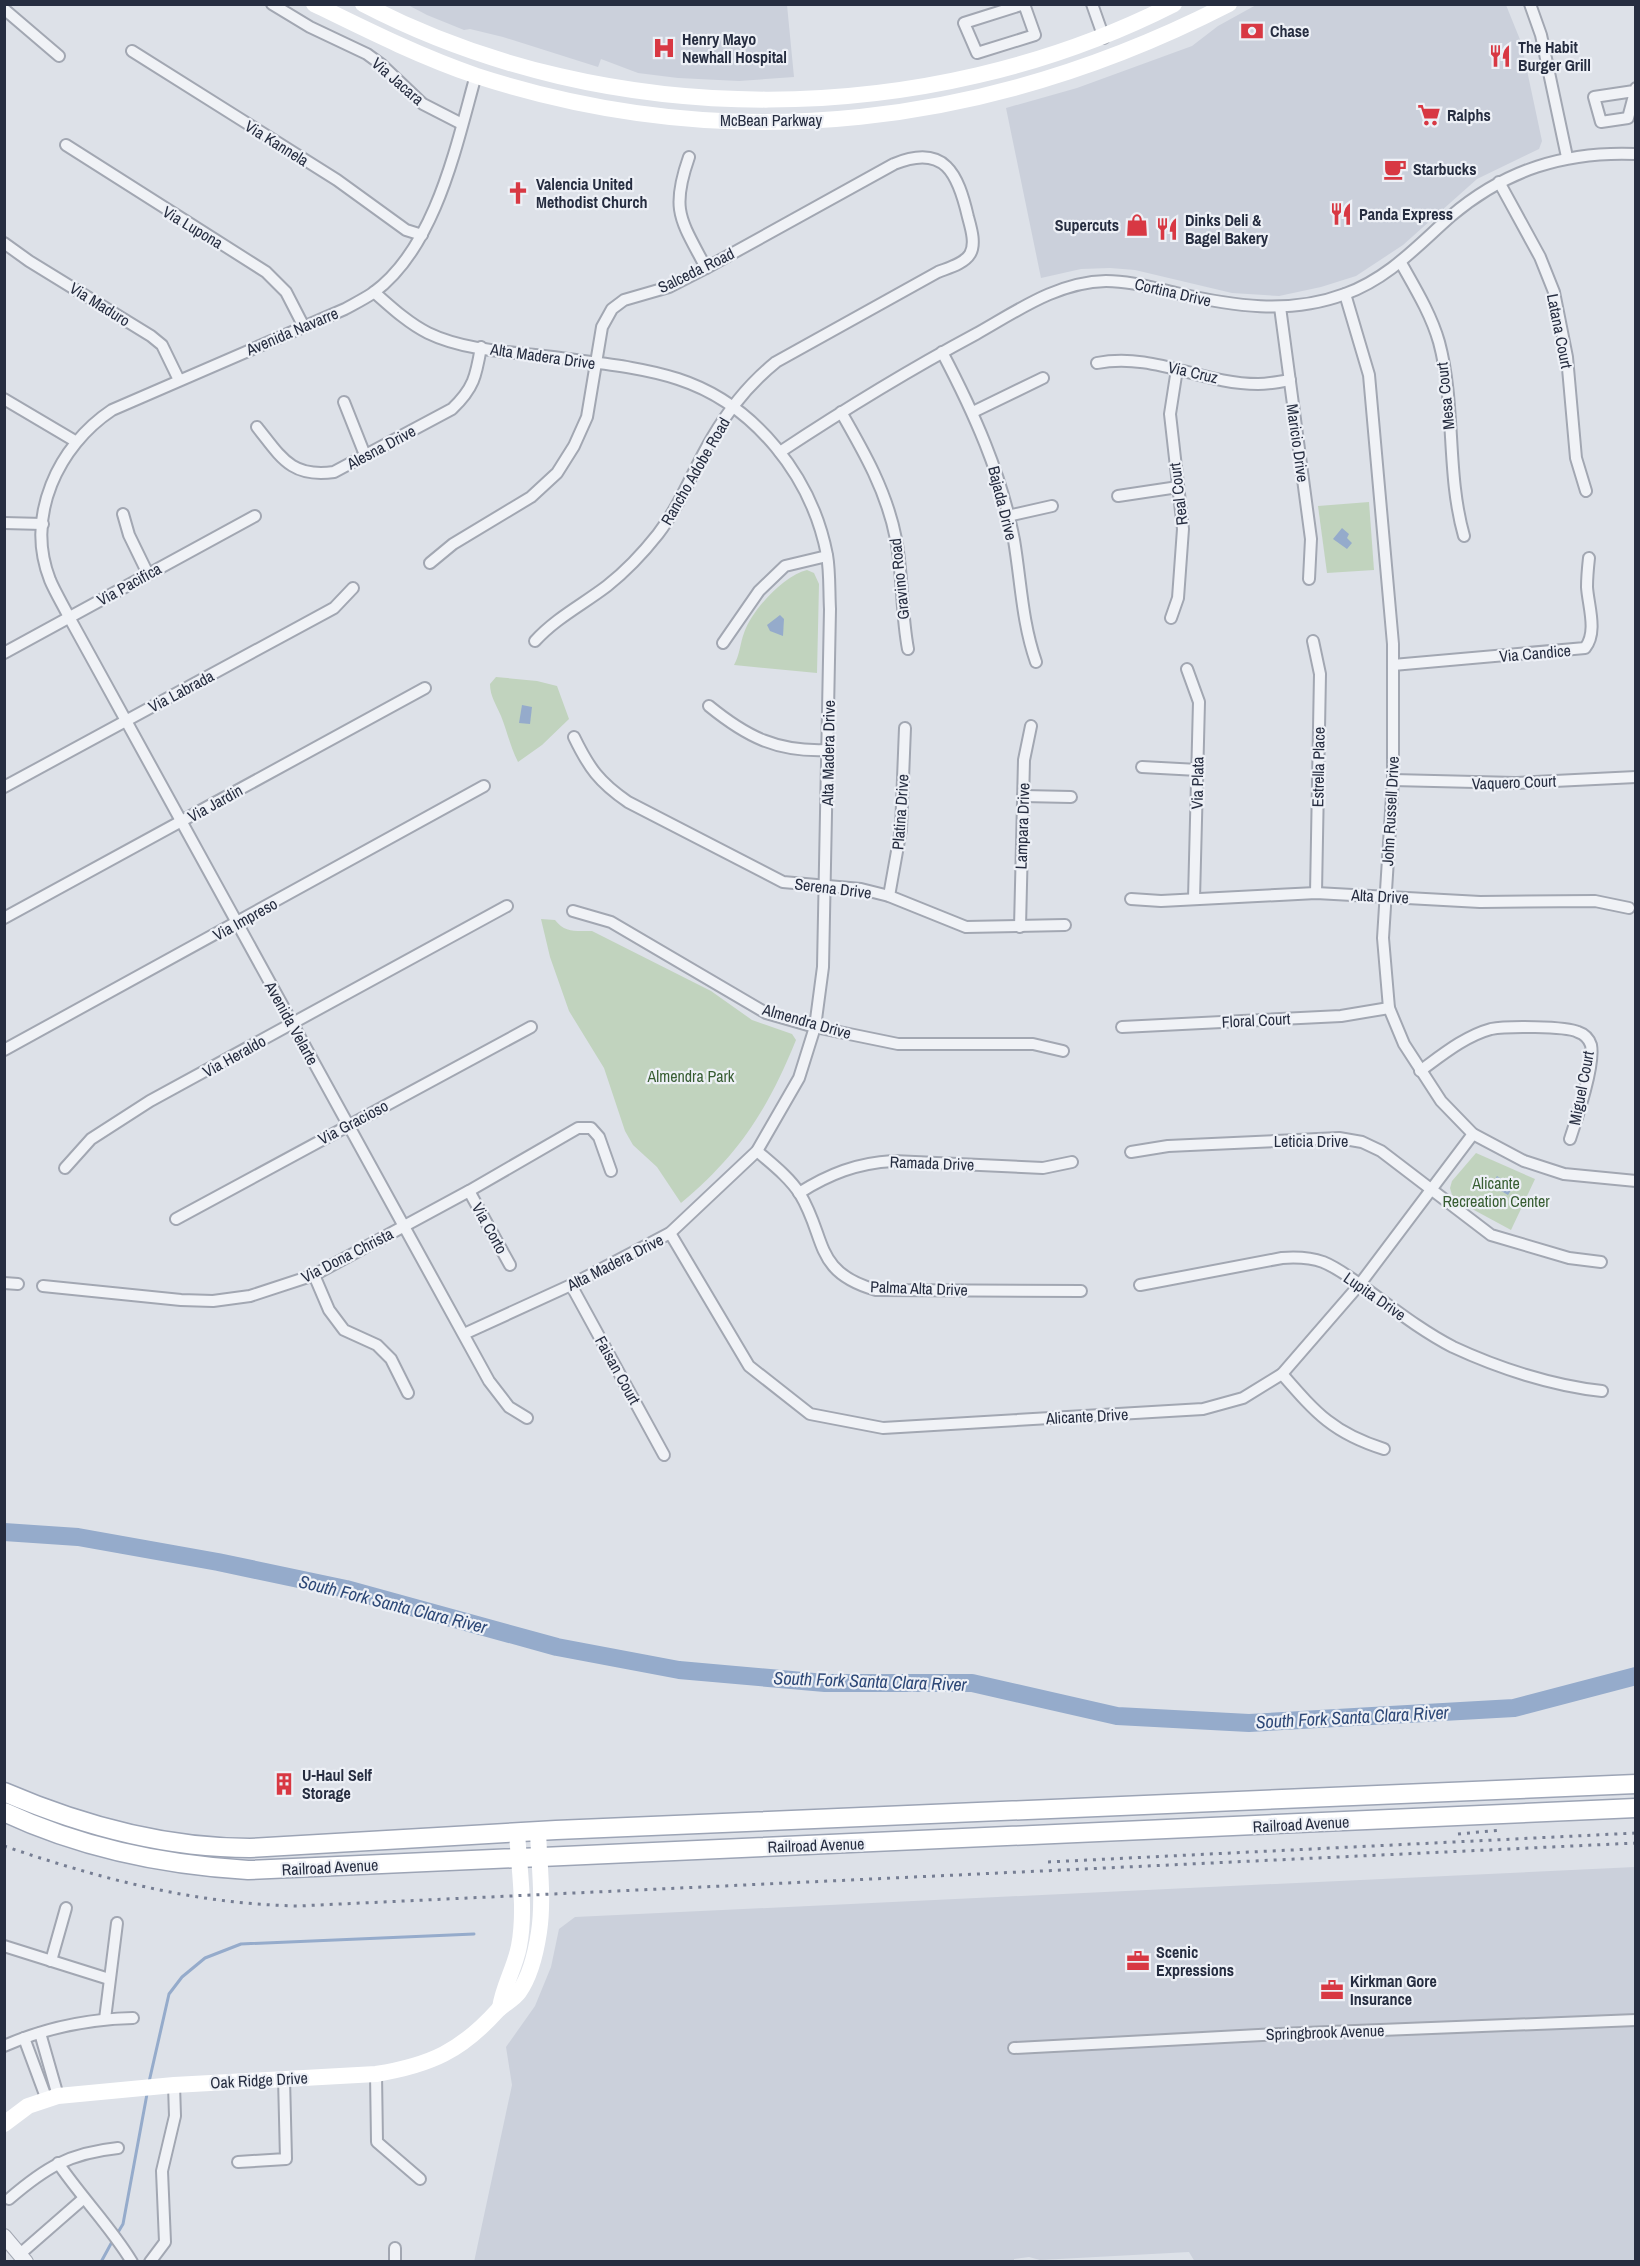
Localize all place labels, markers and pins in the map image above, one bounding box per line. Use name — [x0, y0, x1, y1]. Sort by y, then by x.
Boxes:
bank icon: Chase — [1239, 18, 1265, 44]
place label: Chase — [1270, 20, 1309, 42]
place label: Henry Mayo Newhall Hospital — [682, 28, 787, 68]
hospital icon: Henry Mayo Newhall Hospital — [651, 35, 677, 61]
place label: The Habit Burger Grill — [1518, 36, 1591, 76]
restaurant icon: The Habit Burger Grill — [1487, 43, 1513, 69]
supermarket icon: Ralphs — [1416, 102, 1442, 128]
place label: Ralphs — [1447, 104, 1491, 126]
cafe icon: Starbucks — [1382, 156, 1408, 182]
place label: Starbucks — [1413, 158, 1476, 180]
place label: Valencia United Methodist Church — [536, 173, 648, 213]
church icon: Valencia United Methodist Church — [505, 180, 531, 206]
restaurant icon: Panda Express — [1328, 201, 1354, 227]
place label: Panda Express — [1359, 203, 1453, 225]
place label: Dinks Deli & Bagel Bakery — [1185, 209, 1269, 249]
shop icon: Supercuts — [1124, 212, 1150, 238]
place label: Supercuts — [1055, 214, 1119, 236]
restaurant icon: Dinks Deli & Bagel Bakery — [1154, 216, 1180, 242]
place label: U-Haul Self Storage — [302, 1764, 373, 1804]
building icon: U-Haul Self Storage — [271, 1771, 297, 1797]
place label: Scenic Expressions — [1156, 1941, 1234, 1981]
office icon: Scenic Expressions — [1125, 1948, 1151, 1974]
place label: Kirkman Gore Insurance — [1350, 1970, 1437, 2010]
office icon: Kirkman Gore Insurance — [1319, 1977, 1345, 2003]

